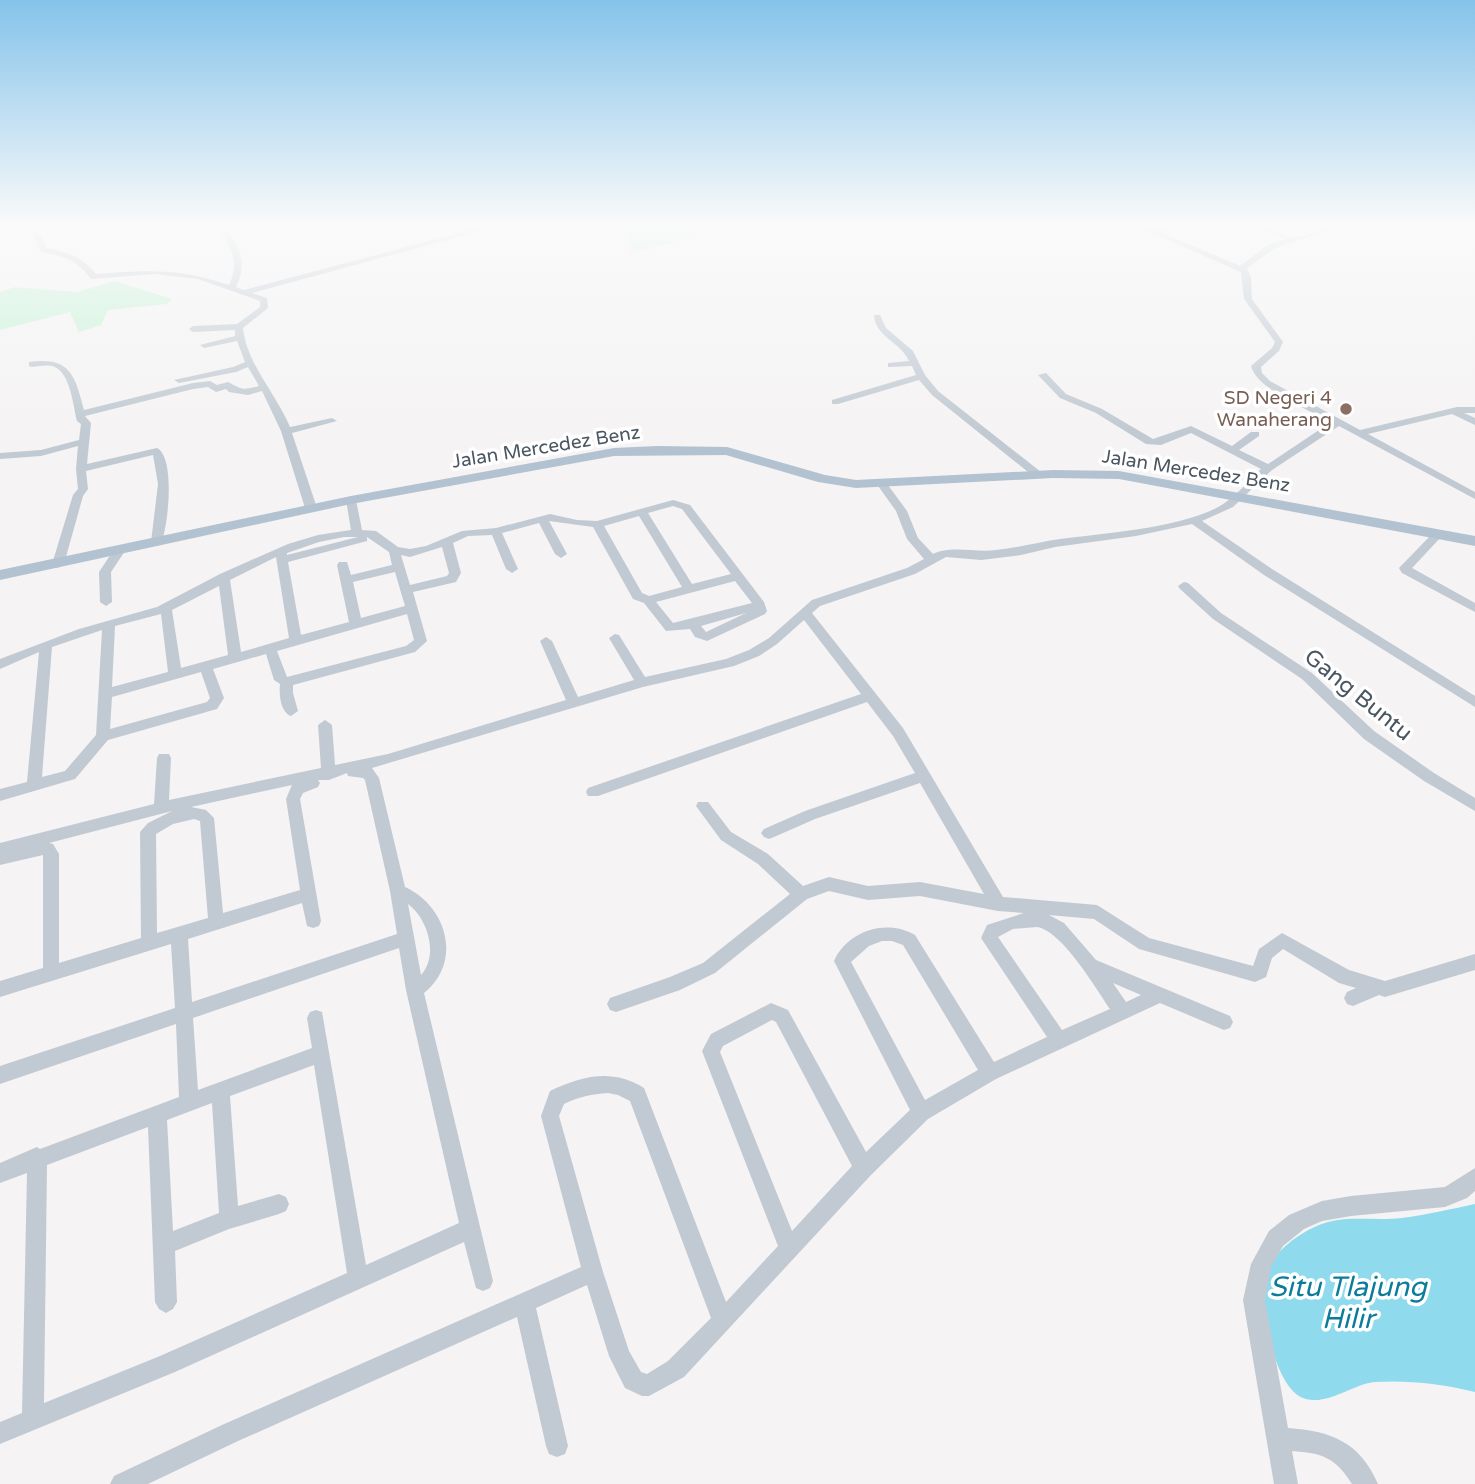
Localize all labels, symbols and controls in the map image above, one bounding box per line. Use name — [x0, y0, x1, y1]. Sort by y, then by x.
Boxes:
place label: SD Negeri 4 Wanaherang — [1217, 387, 1332, 431]
marker: SD Negeri 4 Wanaherang — [1338, 401, 1354, 417]
street label: Jalan Mercedez Benz — [450, 421, 642, 473]
street label: Jalan Mercedez Benz — [1100, 445, 1292, 497]
street label: Gang Buntu — [1298, 643, 1418, 747]
water label: Situ Tlajung Hilir — [1269, 1270, 1428, 1336]

